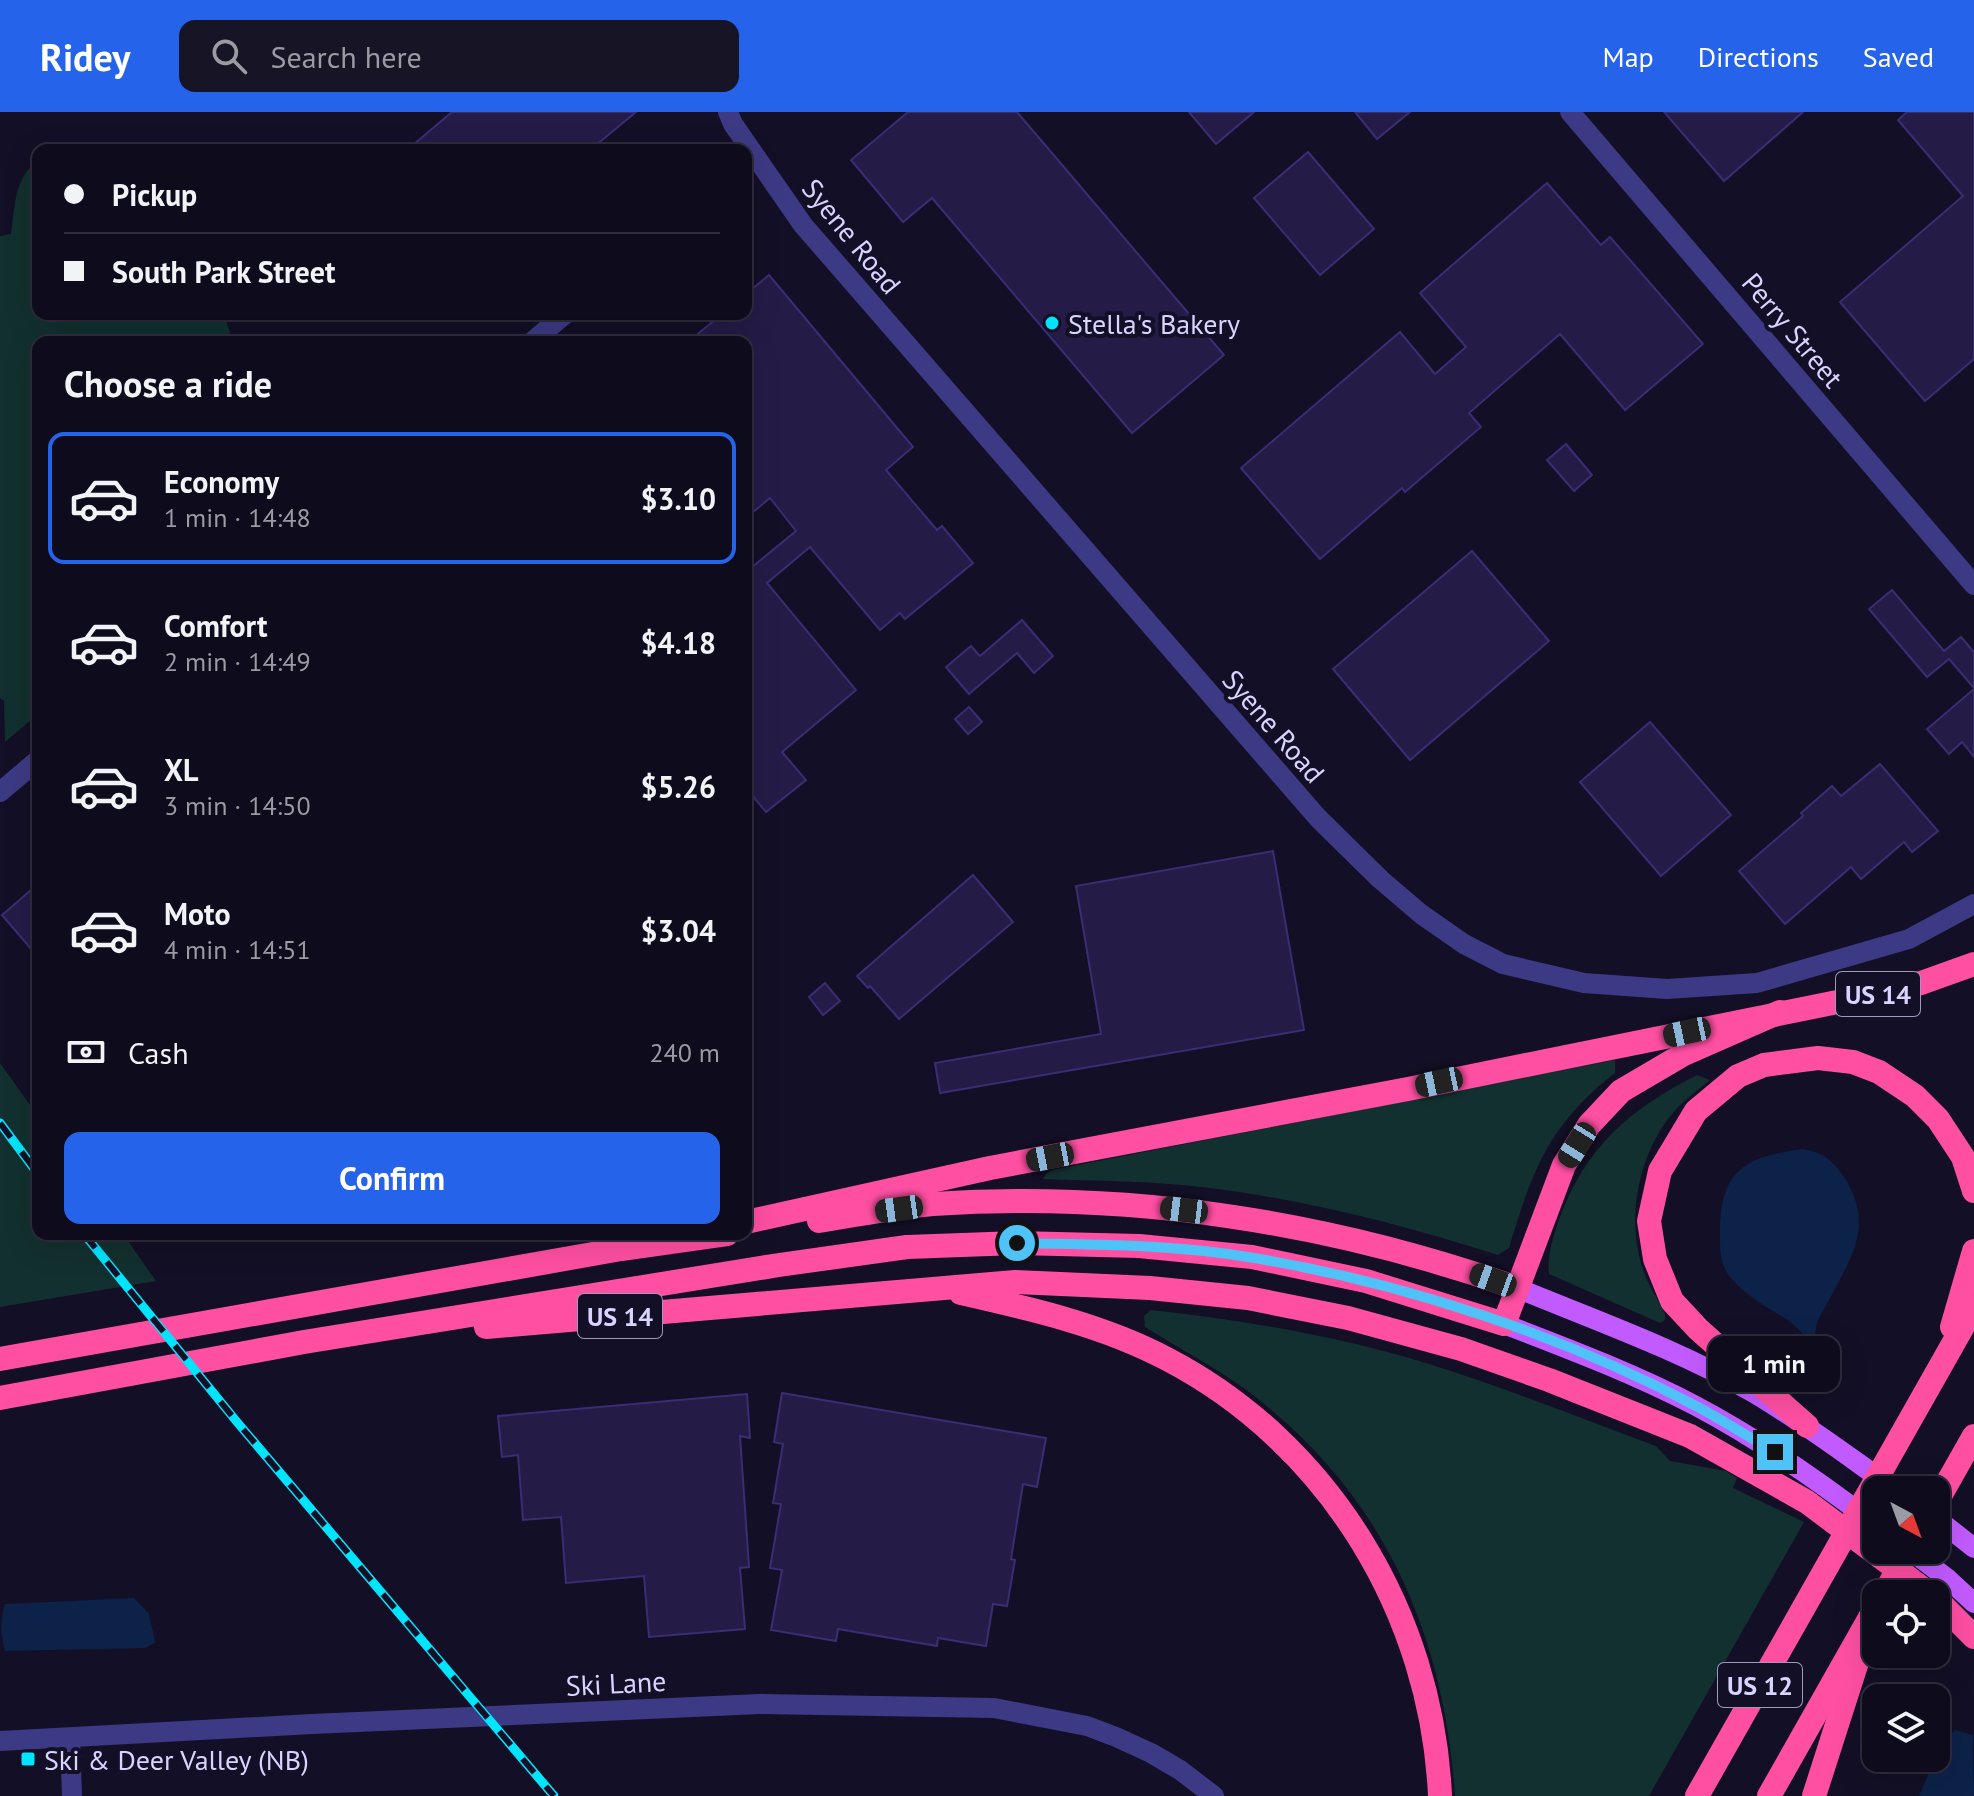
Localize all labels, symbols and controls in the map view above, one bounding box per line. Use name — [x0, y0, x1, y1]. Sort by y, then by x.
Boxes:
search box — [179, 20, 739, 92]
text: Ridey — [40, 32, 131, 81]
icon: search — [207, 34, 251, 78]
text: Search here — [271, 37, 422, 76]
text: Map — [1603, 38, 1654, 75]
text: Directions — [1698, 38, 1819, 75]
text: Saved — [1863, 38, 1934, 75]
street label: Syene Road — [794, 171, 910, 301]
text: Pickup — [112, 175, 197, 214]
text: South Park Street — [112, 252, 335, 291]
street label: Perry Street — [1734, 265, 1852, 395]
place label: Stella's Bakery — [1068, 305, 1240, 342]
marker: Stella's Bakery — [1043, 314, 1061, 332]
text: Choose a ride — [64, 360, 272, 407]
icon: car — [68, 462, 140, 534]
text: Economy — [164, 462, 279, 501]
text: $3.10 — [641, 479, 716, 518]
text: 1 min · 14:48 — [164, 501, 311, 534]
icon: car — [68, 606, 140, 678]
text: Comfort — [164, 606, 267, 645]
text: $4.18 — [641, 623, 716, 662]
text: 2 min · 14:49 — [164, 645, 311, 678]
street label: Syene Road — [1215, 662, 1333, 790]
icon: car — [68, 750, 140, 822]
text: XL — [164, 750, 198, 789]
text: $5.26 — [641, 767, 716, 806]
text: 3 min · 14:50 — [164, 789, 311, 822]
icon: car — [68, 894, 140, 966]
text: Moto — [164, 894, 231, 933]
text: $3.04 — [641, 911, 716, 950]
text: 4 min · 14:51 — [164, 933, 311, 966]
road number: US 14 — [1836, 972, 1920, 1016]
car — [1661, 1015, 1713, 1049]
icon: cash — [64, 1030, 108, 1074]
text: Cash — [128, 1033, 189, 1072]
text: 240 m — [649, 1036, 720, 1069]
car — [1413, 1065, 1465, 1099]
car — [1554, 1118, 1600, 1172]
button: Confirm — [64, 1132, 720, 1224]
car — [1024, 1141, 1076, 1173]
car — [874, 1194, 924, 1224]
car — [1159, 1195, 1209, 1225]
route start — [999, 1225, 1035, 1261]
car — [1466, 1261, 1520, 1299]
road number: US 14 — [578, 1294, 662, 1338]
callout: 1 min — [1709, 1336, 1841, 1392]
text: 1 min — [1742, 1347, 1806, 1380]
route end — [1757, 1434, 1793, 1470]
north arrow — [1862, 1476, 1950, 1564]
map controls — [1862, 1476, 1950, 1772]
button: locate — [1862, 1580, 1950, 1668]
street label: Ski Lane — [565, 1662, 667, 1704]
road number: US 12 — [1718, 1663, 1802, 1707]
button: layers — [1862, 1684, 1950, 1772]
place label: Ski & Deer Valley (NB) — [44, 1741, 309, 1778]
marker: Ski & Deer Valley (NB) — [19, 1750, 37, 1768]

